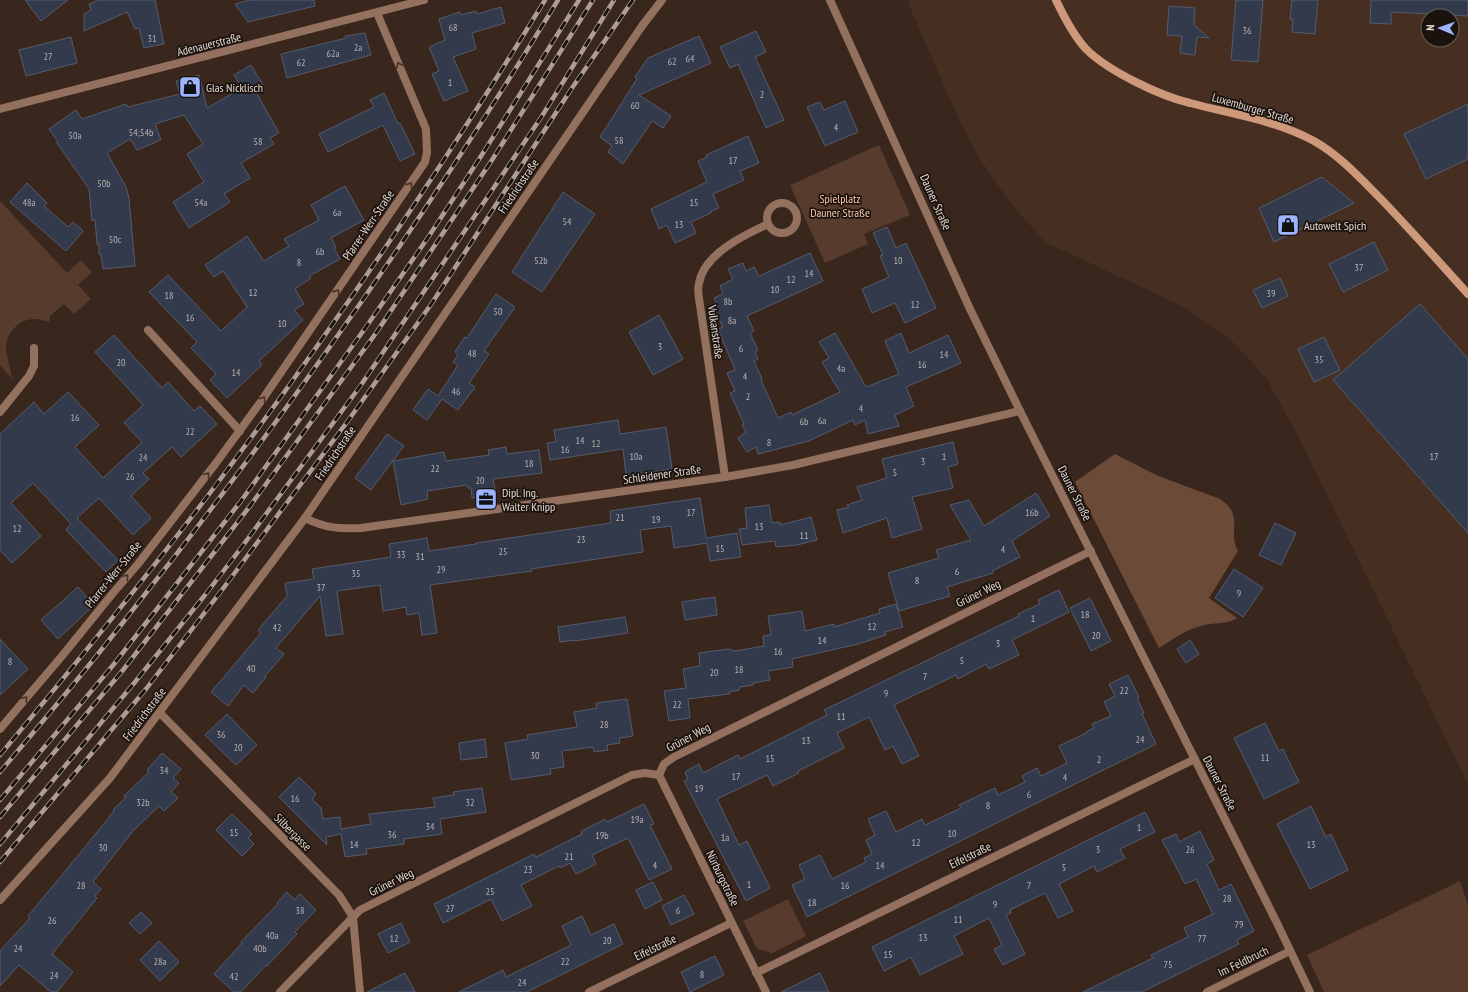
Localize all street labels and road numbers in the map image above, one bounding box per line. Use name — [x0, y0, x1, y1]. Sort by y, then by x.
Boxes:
street label: Adenauerstraße — [175, 29, 243, 59]
street label: Luxemburger Straße — [1210, 89, 1296, 127]
street label: Friedrichstraße — [494, 156, 542, 216]
street label: Dauner Straße — [917, 172, 955, 232]
street label: Pfarrer-Werr-Straße — [339, 187, 397, 263]
street label: Vulkanstraße — [705, 303, 727, 360]
street label: Friedrichstraße — [311, 423, 359, 483]
street label: Schleidener Straße — [622, 461, 702, 487]
street label: Dauner Straße — [1055, 463, 1095, 523]
street label: Pfarrer-Werr-Straße — [82, 538, 145, 610]
street label: Grüner Weg — [953, 576, 1003, 610]
street label: Friedrichstraße — [119, 684, 169, 744]
street label: Grüner Weg — [663, 719, 713, 755]
street label: Dauner Straße — [1200, 753, 1240, 813]
street label: Silbergasse — [271, 810, 315, 854]
street label: Eifelstraße — [947, 838, 993, 872]
street label: Nürburgstraße — [703, 848, 743, 908]
street label: Grüner Weg — [366, 865, 416, 899]
street label: Eifelstraße — [632, 930, 678, 964]
street label: Im Feldbruch — [1215, 942, 1271, 980]

